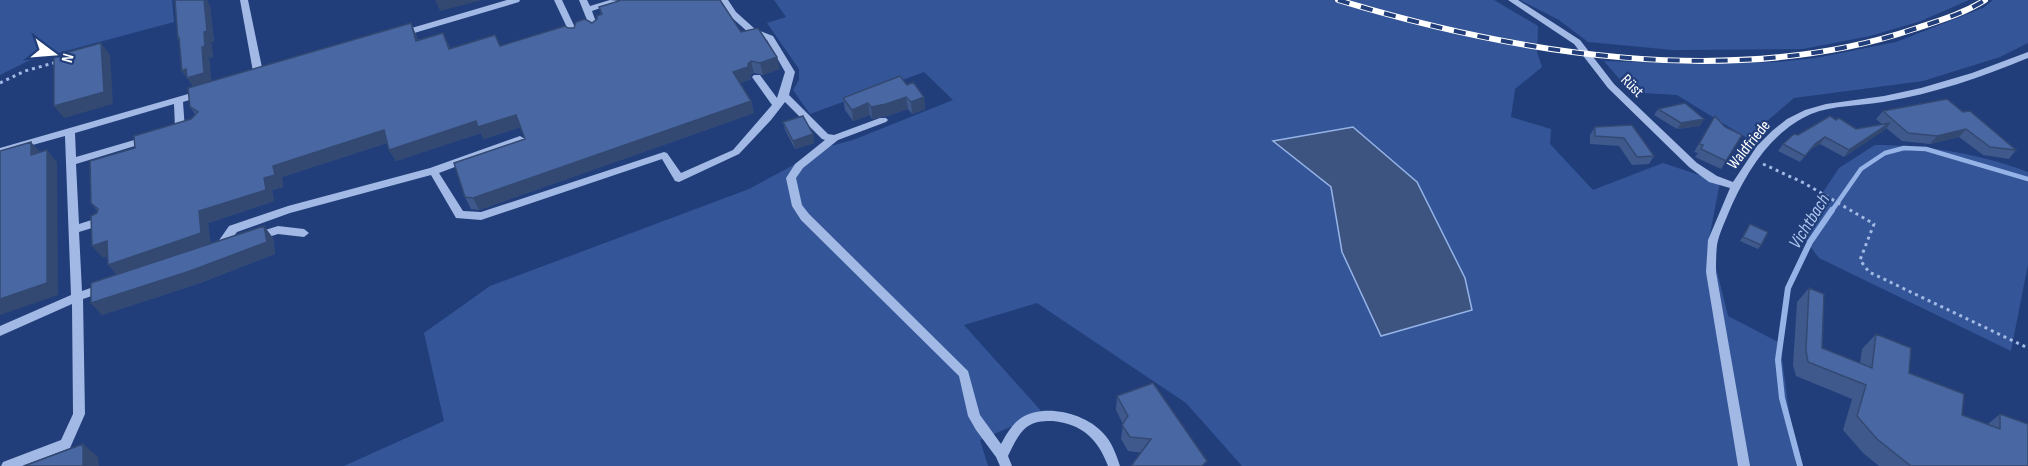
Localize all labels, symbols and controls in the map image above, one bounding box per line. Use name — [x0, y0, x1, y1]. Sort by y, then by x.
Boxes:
north arrow — [24, 24, 84, 84]
text: N — [57, 51, 77, 64]
street label: Rüst — [1616, 71, 1647, 102]
street label: Waldfriede — [1724, 117, 1775, 173]
water label: Vichtbach — [1785, 190, 1835, 252]

